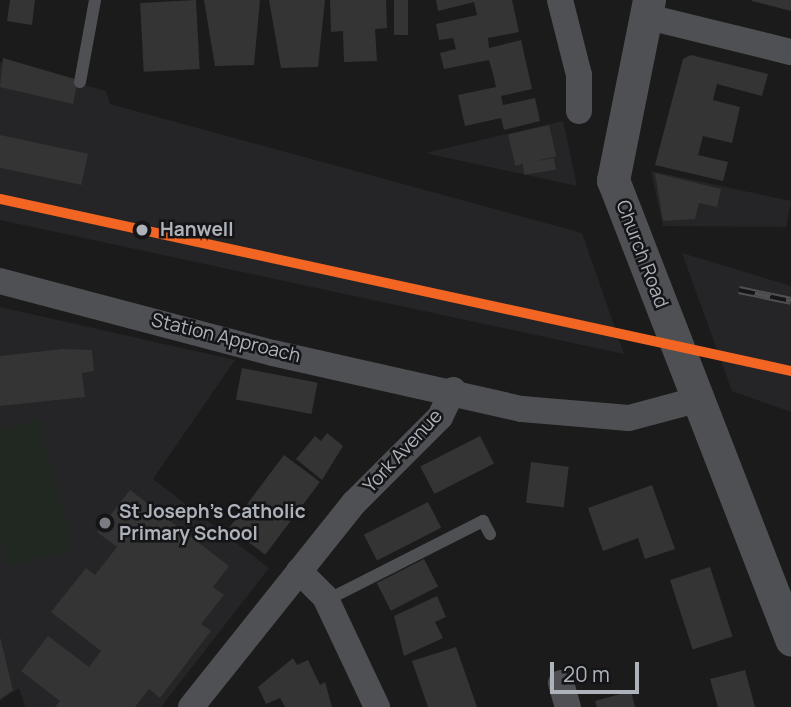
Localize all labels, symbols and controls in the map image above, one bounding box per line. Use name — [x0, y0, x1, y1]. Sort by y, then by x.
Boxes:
street label: Church Road — [611, 197, 673, 311]
marker: Hanwell — [131, 219, 153, 241]
place label: Hanwell — [160, 219, 234, 241]
street label: Station Approach — [149, 308, 303, 368]
street label: York Avenue — [359, 405, 447, 497]
place label: St Joseph's Catholic Primary School — [119, 501, 305, 545]
marker: St Joseph's Catholic Primary School — [97, 515, 113, 531]
scale bar — [553, 648, 642, 692]
text: 20 m — [563, 660, 610, 688]

